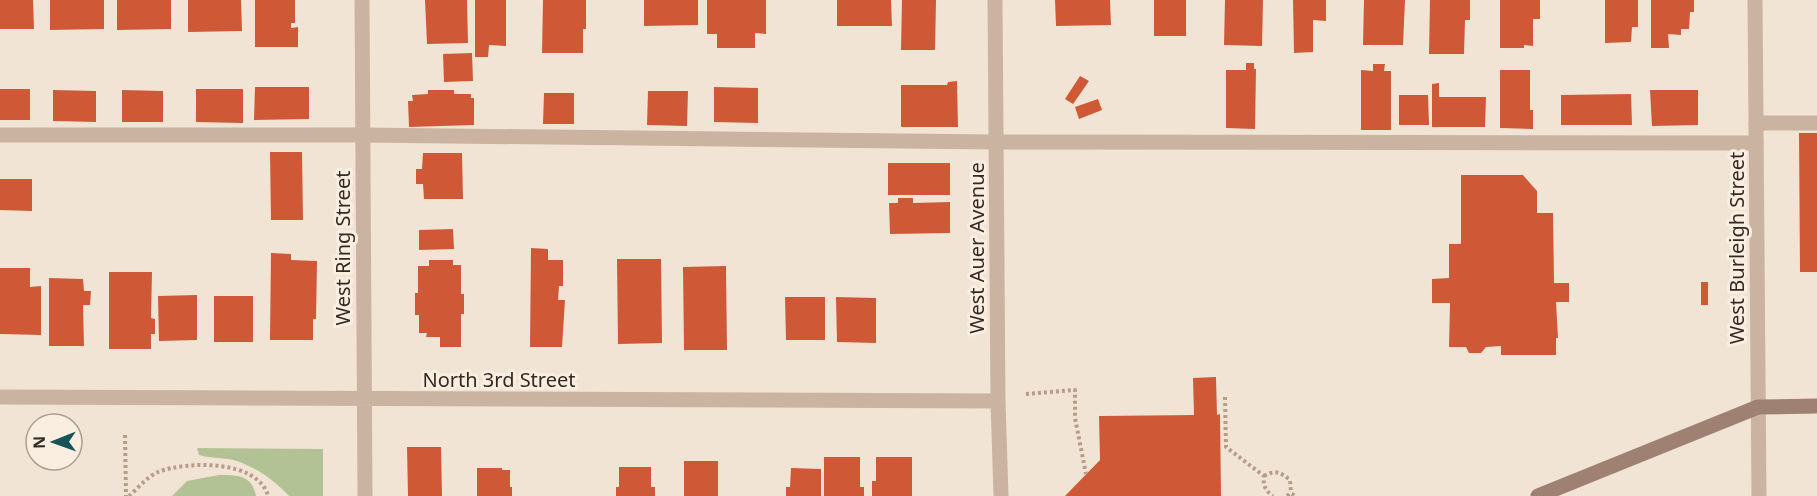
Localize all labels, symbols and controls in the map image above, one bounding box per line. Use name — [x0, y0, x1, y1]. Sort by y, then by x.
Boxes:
street label: West Burleigh Street — [1723, 152, 1750, 344]
street label: West Auer Avenue — [963, 162, 990, 334]
street label: West Ring Street — [329, 171, 356, 325]
street label: North 3rd Street — [423, 366, 575, 393]
north arrow — [24, 412, 84, 472]
text: N — [28, 436, 50, 449]

